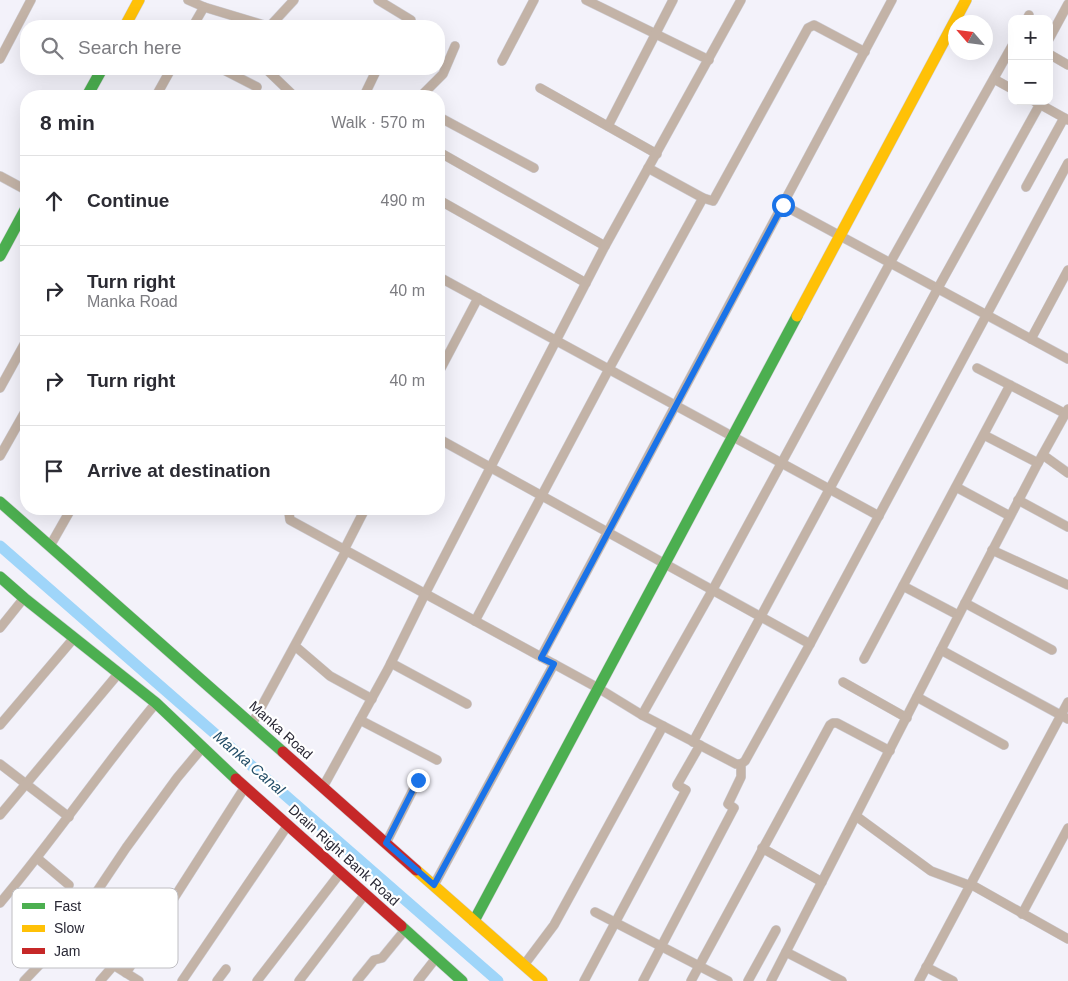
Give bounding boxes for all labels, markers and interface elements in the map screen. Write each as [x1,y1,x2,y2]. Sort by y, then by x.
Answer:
north arrow [948,15,993,60]
map controls [1008,15,1053,105]
button: + [1008,15,1053,60]
search box [20,20,445,75]
icon: search [38,34,66,62]
text: Search here [78,37,182,58]
button: − [1008,60,1053,105]
text: 8 min [40,111,95,134]
text: Walk · 570 m [331,114,425,131]
icon: ahead [40,187,68,215]
text: Continue [87,190,169,211]
text: 490 m [381,192,425,209]
route start [772,194,795,217]
text: Turn right [87,271,175,292]
icon: right [40,277,68,305]
text: 40 m [389,282,425,299]
text: Manka Road [87,293,178,310]
icon: right [40,367,68,395]
text: Turn right [87,370,175,391]
text: 40 m [389,372,425,389]
icon: arrive [40,457,68,485]
text: Arrive at destination [87,460,271,481]
street label: Manka Road [246,697,316,763]
water label: Manka Canal [210,727,289,798]
route end [407,769,430,792]
street label: Drain Right Bank Road [285,801,403,909]
legend [12,888,178,968]
text: Fast [54,898,81,914]
text: Slow [54,920,85,936]
text: Jam [54,943,80,959]

